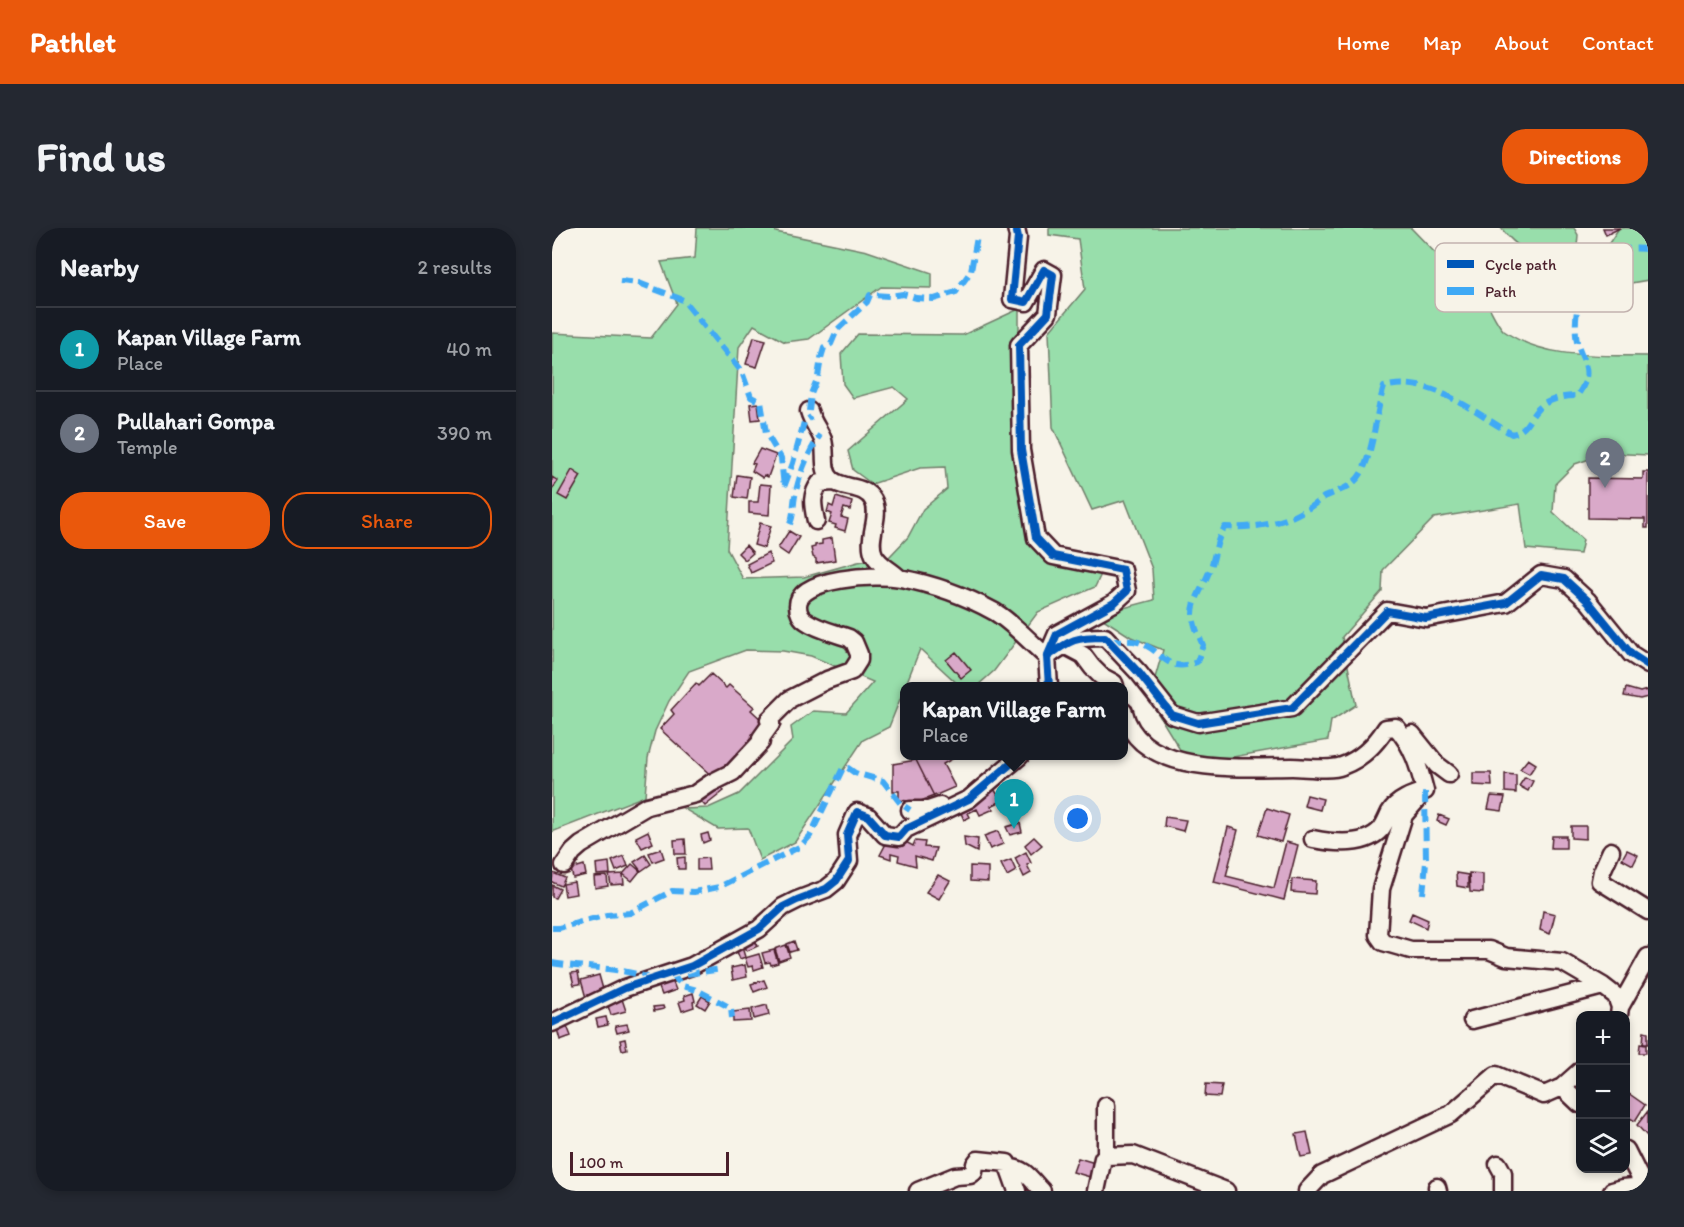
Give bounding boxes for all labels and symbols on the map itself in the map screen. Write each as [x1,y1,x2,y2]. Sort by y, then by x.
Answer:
legend [1435,243,1633,312]
text: Cycle path [1485,255,1557,274]
text: Path [1485,282,1516,301]
pin: 2 [1586,438,1624,488]
pin: 1 [994,780,1034,829]
your location [1063,804,1092,833]
scale bar [570,1149,729,1176]

